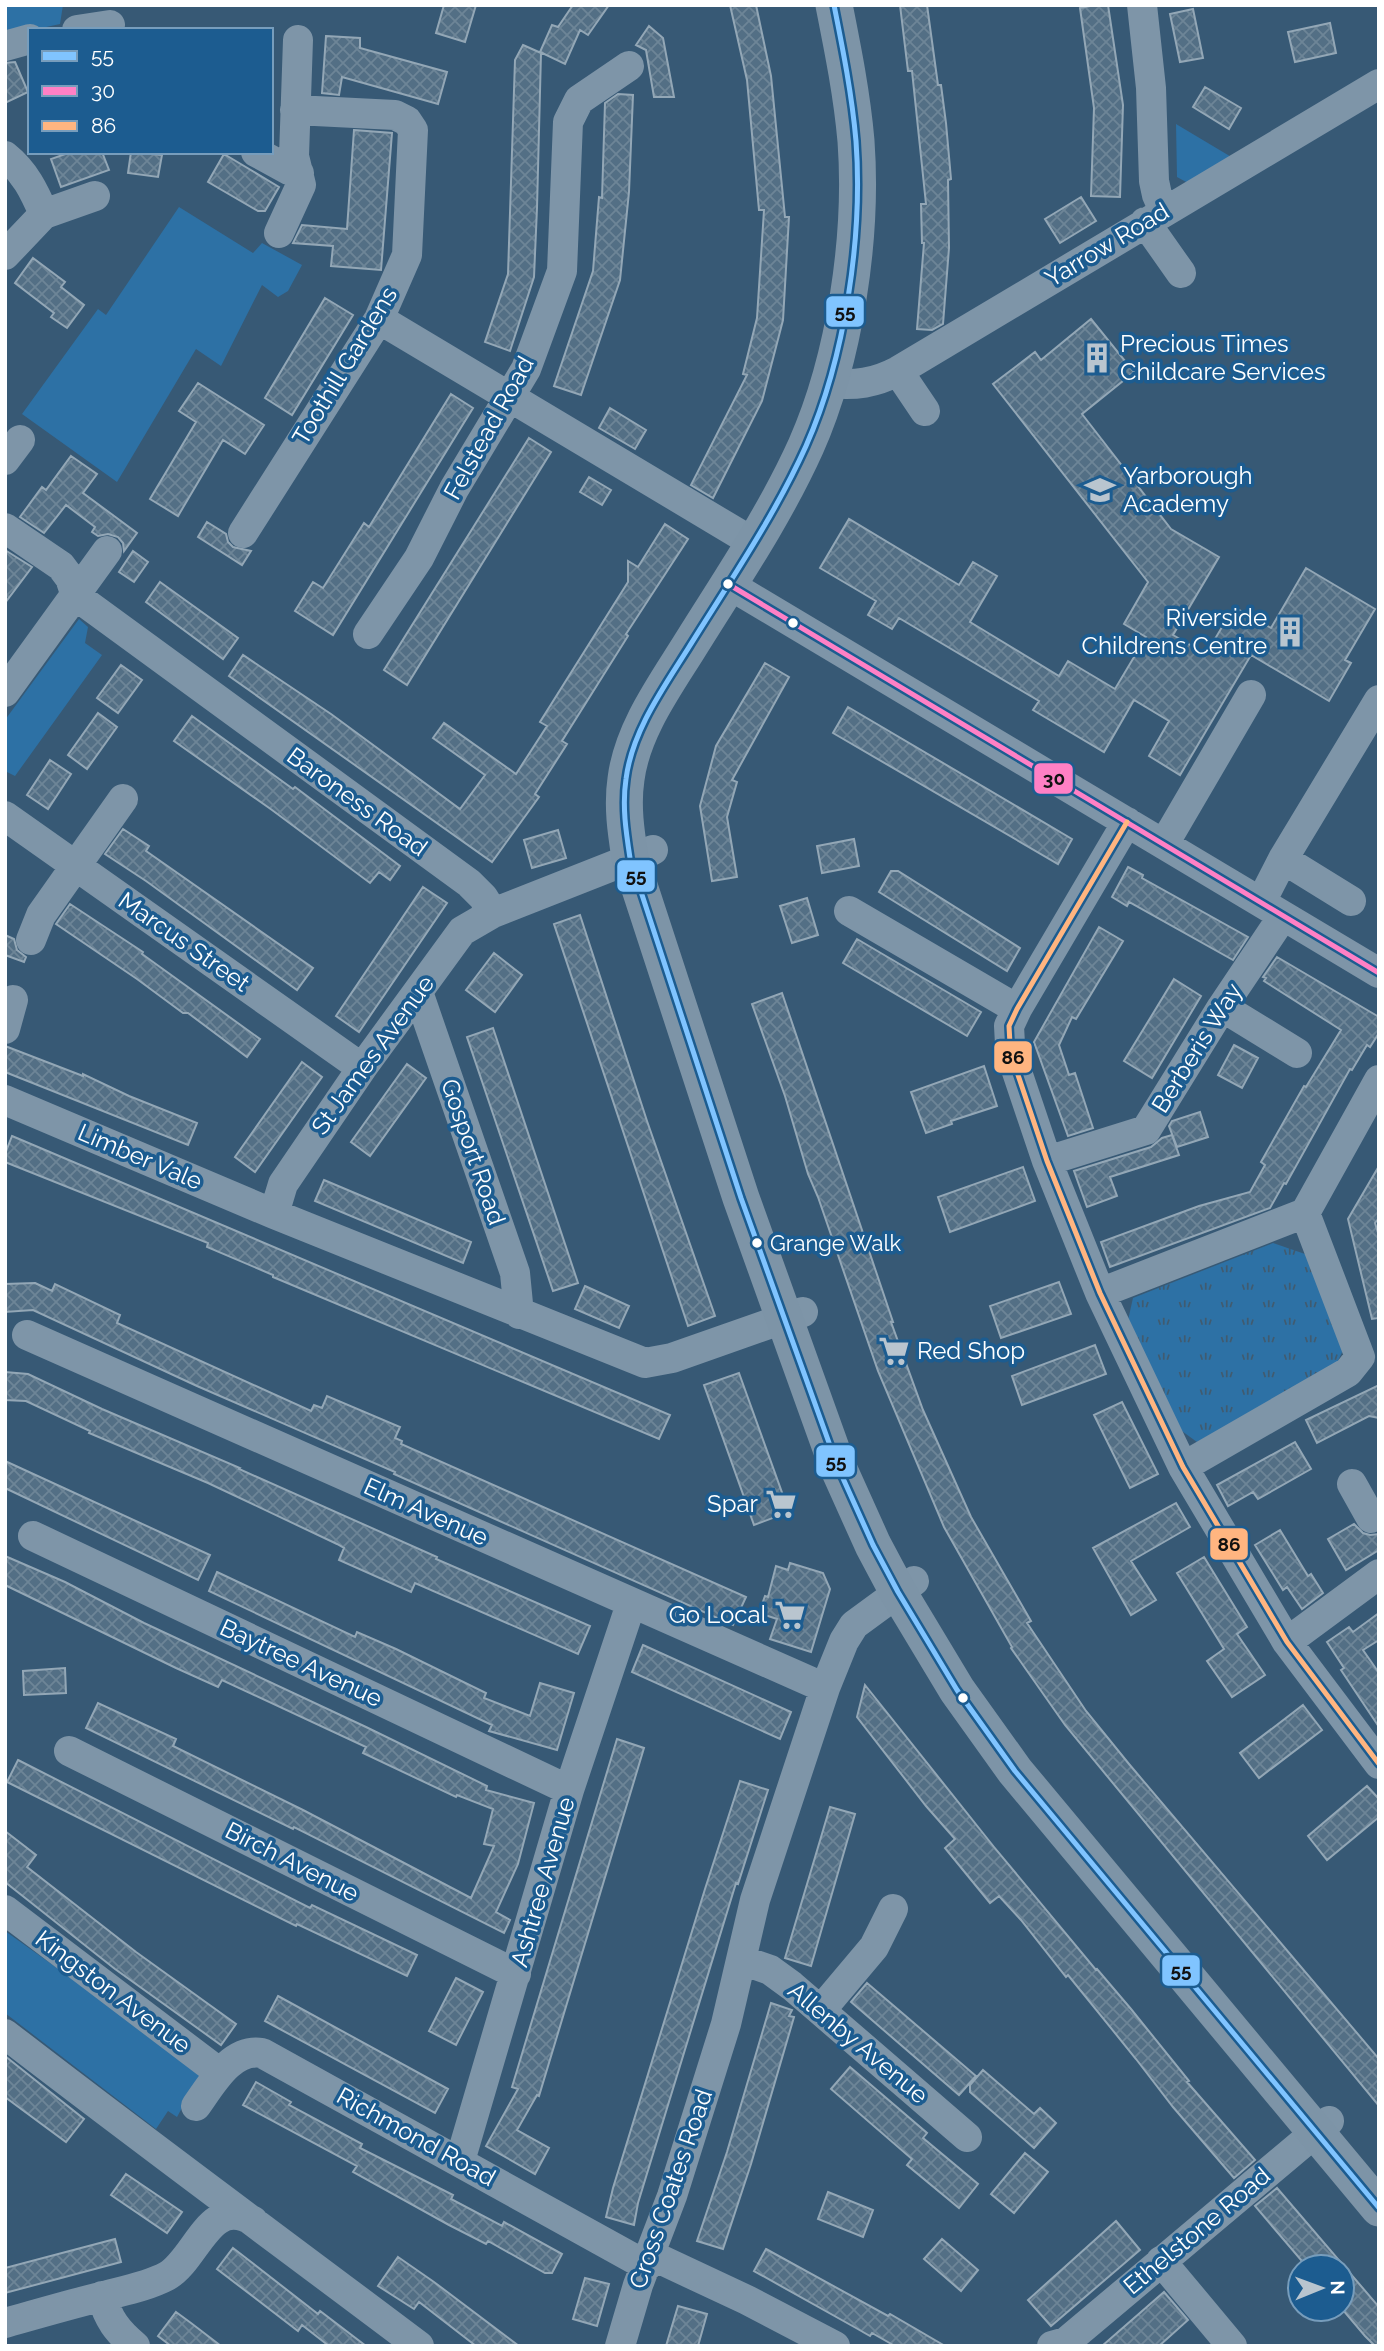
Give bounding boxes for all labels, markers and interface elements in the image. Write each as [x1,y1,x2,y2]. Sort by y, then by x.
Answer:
legend [28,28,273,154]
text: 55 [91,43,114,68]
text: 30 [91,78,115,103]
text: 86 [91,113,116,138]
street label: Yarrow Road [1040,196,1174,293]
street label: Toothill Gardens [286,282,403,450]
line badge: 55 [825,295,865,328]
text: 55 [834,300,856,322]
place label: Precious Times Childcare Services [1120,329,1326,386]
building icon: Precious Times Childcare Services [1080,341,1114,375]
street label: Felstead Road [437,351,540,504]
place label: Yarborough Academy [1123,461,1252,518]
school or university icon: Yarborough Academy [1083,473,1117,507]
unlabelled marker [721,577,735,591]
place label: Riverside Childrens Centre [1081,603,1267,660]
building icon: Riverside Childrens Centre [1273,615,1307,649]
unlabelled marker [786,616,800,630]
street label: Baroness Road [281,741,433,862]
line badge: 30 [1033,762,1074,795]
text: 30 [1043,767,1065,789]
line badge: 55 [616,859,656,893]
text: 55 [625,864,647,886]
street label: Marcus Street [113,886,256,998]
street label: St James Avenue [305,969,440,1140]
street label: Berberis Way [1145,978,1248,1118]
line badge: 86 [993,1040,1033,1074]
text: 86 [1001,1046,1025,1068]
street label: Gosport Road [435,1075,512,1229]
street label: Limber Vale [74,1117,207,1196]
place label: Grange Walk [770,1230,901,1256]
marker: Grange Walk [750,1236,764,1250]
supermarket icon: Red Shop [877,1334,911,1368]
place label: Red Shop [917,1336,1025,1365]
line badge: 55 [815,1444,856,1478]
text: 55 [825,1450,847,1472]
street label: Elm Avenue [360,1471,493,1552]
supermarket icon: Spar [764,1487,798,1521]
place label: Spar [707,1489,759,1518]
line badge: 86 [1209,1527,1249,1561]
text: 86 [1217,1533,1241,1555]
supermarket icon: Go Local [773,1598,807,1632]
place label: Go Local [669,1600,767,1629]
street label: Baytree Avenue [216,1612,387,1713]
unlabelled marker [956,1691,970,1705]
street label: Ashtree Avenue [504,1794,581,1970]
street label: Birch Avenue [221,1815,364,1908]
street label: Kingston Avenue [30,1924,197,2059]
line badge: 55 [1161,1954,1201,1987]
text: 55 [1170,1959,1192,1981]
street label: Allenby Avenue [782,1976,934,2110]
street label: Richmond Road [332,2081,501,2192]
street label: Cross Coates Road [623,2085,718,2292]
street label: Ethelstone Road [1117,2161,1276,2300]
north arrow [1286,2253,1356,2323]
text: N [1327,2280,1349,2295]

